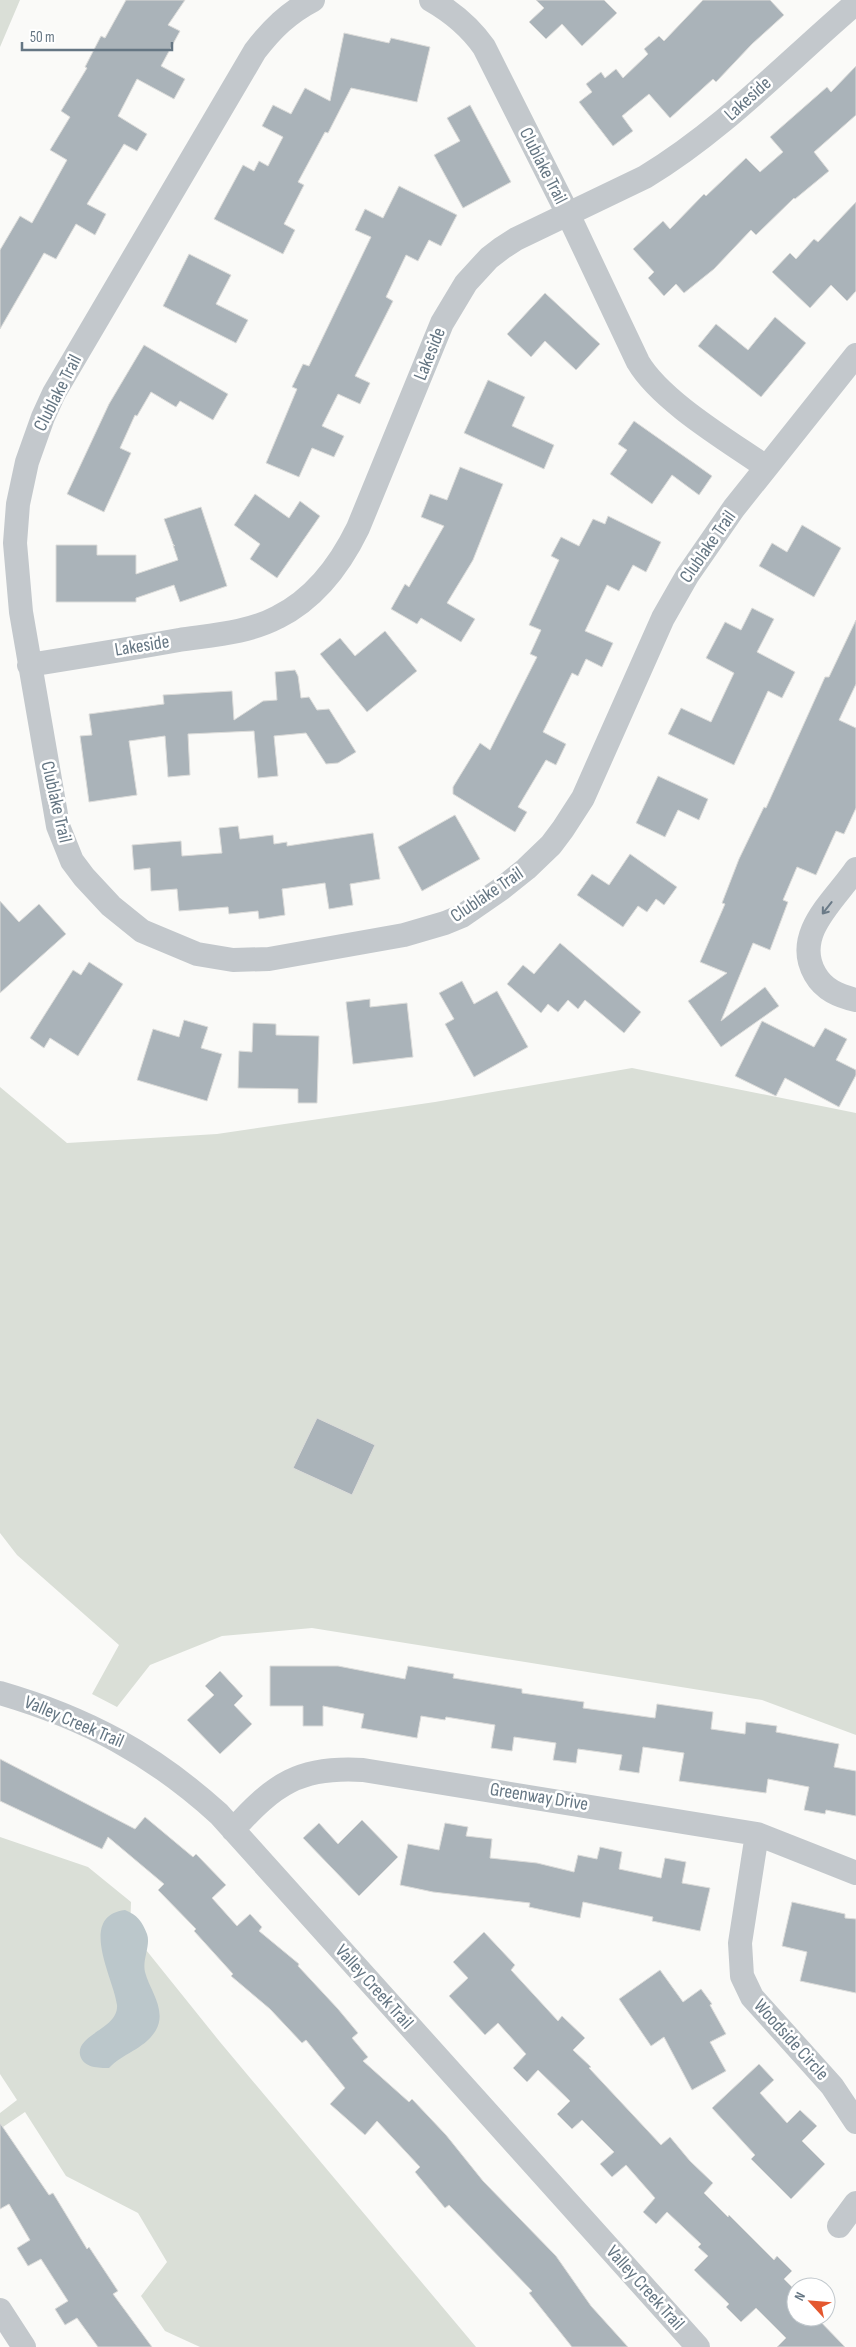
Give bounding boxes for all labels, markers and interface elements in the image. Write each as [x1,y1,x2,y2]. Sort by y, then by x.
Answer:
scale bar [22,20,172,52]
text: 50 m [30,28,55,47]
street label: Lakeside [720,72,776,126]
street label: Clublake Trail [514,124,572,208]
street label: Lakeside [409,324,451,384]
street label: Clublake Trail [29,351,87,435]
street label: Clublake Trail [675,506,741,588]
street label: Lakeside [113,630,171,662]
street label: Clublake Trail [35,759,77,845]
street label: Clublake Trail [446,862,528,928]
one-way arrow [821,901,832,914]
street label: Valley Creek Trail [21,1691,127,1753]
street label: Greenway Drive [488,1778,590,1816]
street label: Valley Creek Trail [330,1940,418,2034]
street label: Woodside Circle [749,1995,833,2085]
street label: Valley Creek Trail [601,2241,689,2335]
north arrow [786,2277,836,2327]
text: N [790,2289,809,2304]

